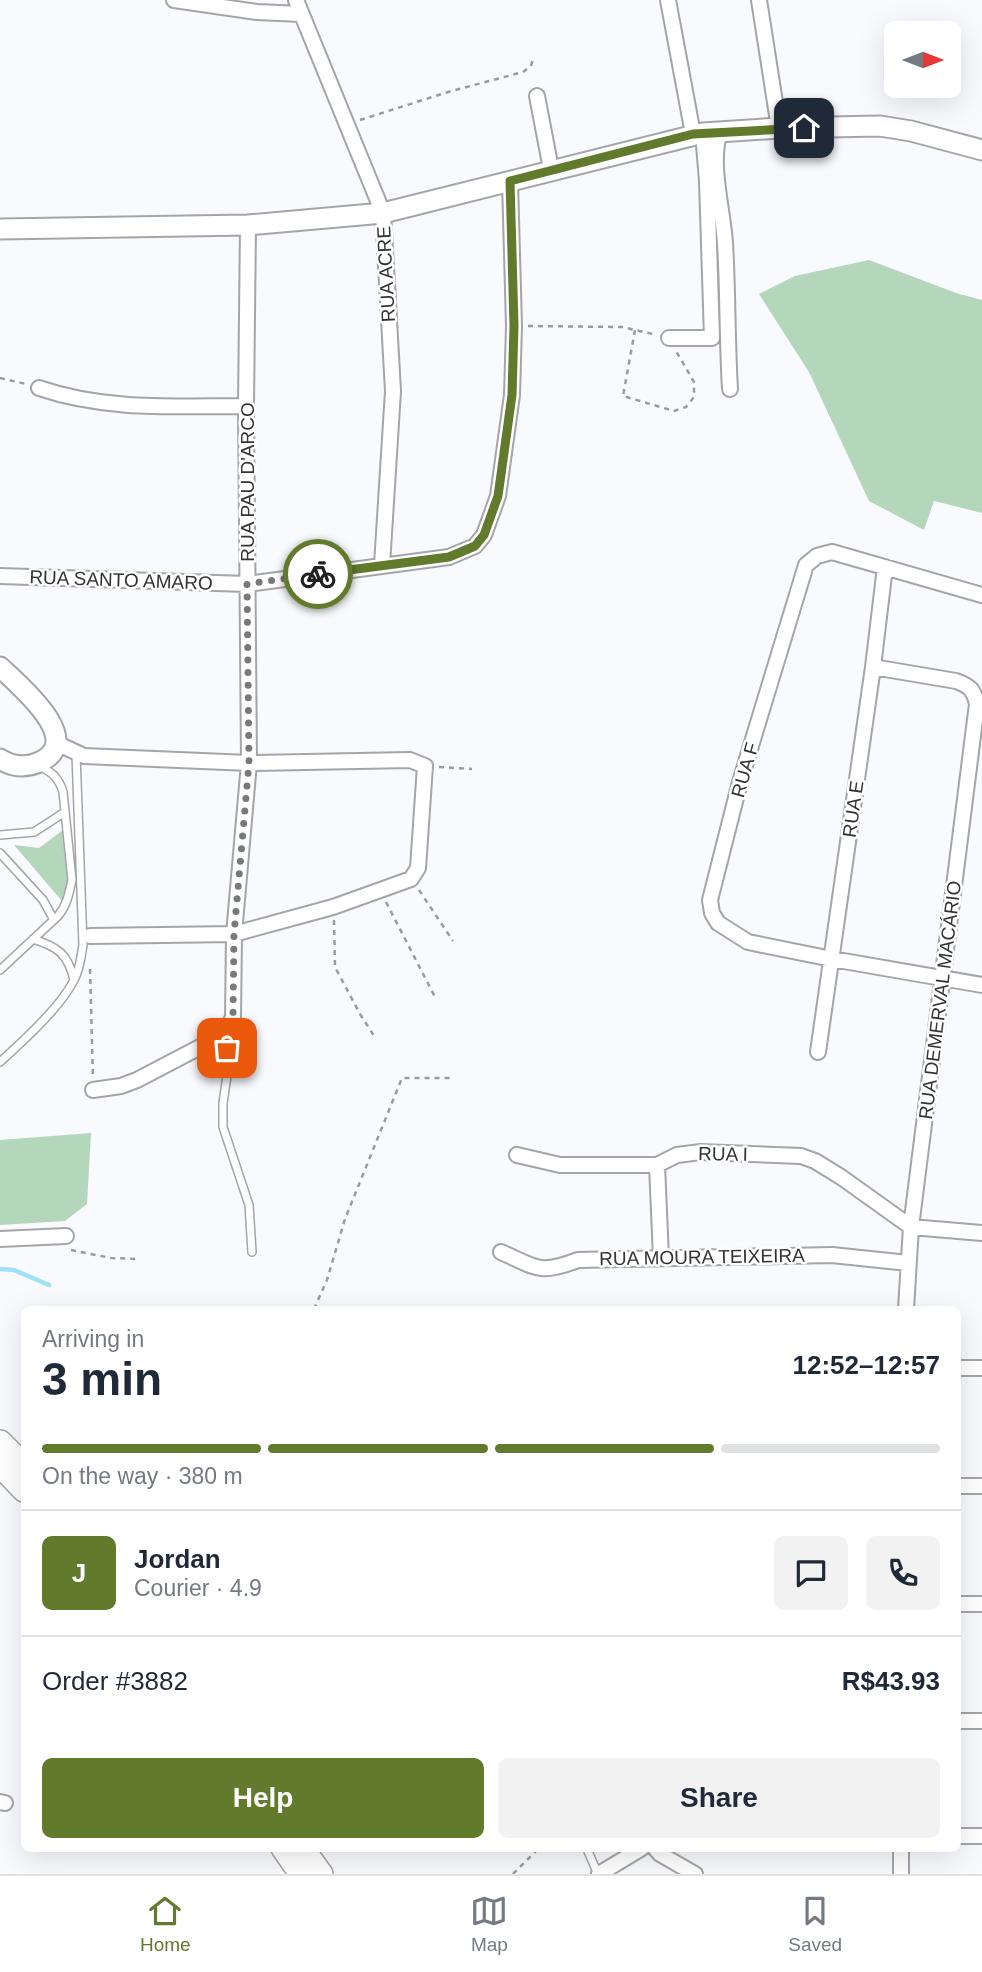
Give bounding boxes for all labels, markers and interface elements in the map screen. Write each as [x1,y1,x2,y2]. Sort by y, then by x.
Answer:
north arrow [884,21,961,98]
map controls [884,21,961,98]
pin [774,98,834,158]
icon: home [785,109,823,147]
street label: RUA ACRE [373,225,399,323]
street label: RUA PAU D'ARCO [237,402,258,562]
courier [283,539,353,609]
icon: bike [299,555,337,593]
street label: RUA SANTO AMARO [29,566,213,594]
street label: RUA F [727,740,763,800]
street label: RUA E [839,779,867,839]
street label: RUA DEMERVAL MACÁRIO [915,879,965,1121]
pin [197,1018,257,1078]
icon: bag [208,1029,246,1067]
street label: RUA I [698,1143,748,1165]
street label: RUA MOURA TEIXEIRA [599,1245,805,1269]
text: Arriving in [42,1326,144,1352]
text: 12:52–12:57 [793,1350,940,1380]
text: 3 min [42,1353,162,1405]
text: On the way · 380 m [42,1463,243,1489]
button: chat [774,1536,848,1610]
button: phone [866,1536,940,1610]
text: Jordan [134,1544,221,1574]
text: J [72,1558,86,1588]
text: Courier · 4.9 [134,1575,262,1601]
text: Order #3882 [42,1666,188,1696]
text: R$43.93 [842,1666,940,1696]
button: Help [42,1758,484,1838]
button: Share [498,1758,940,1838]
tab: Home [140,1892,191,1956]
tab: Map [470,1892,508,1956]
tab: Saved [788,1892,842,1956]

